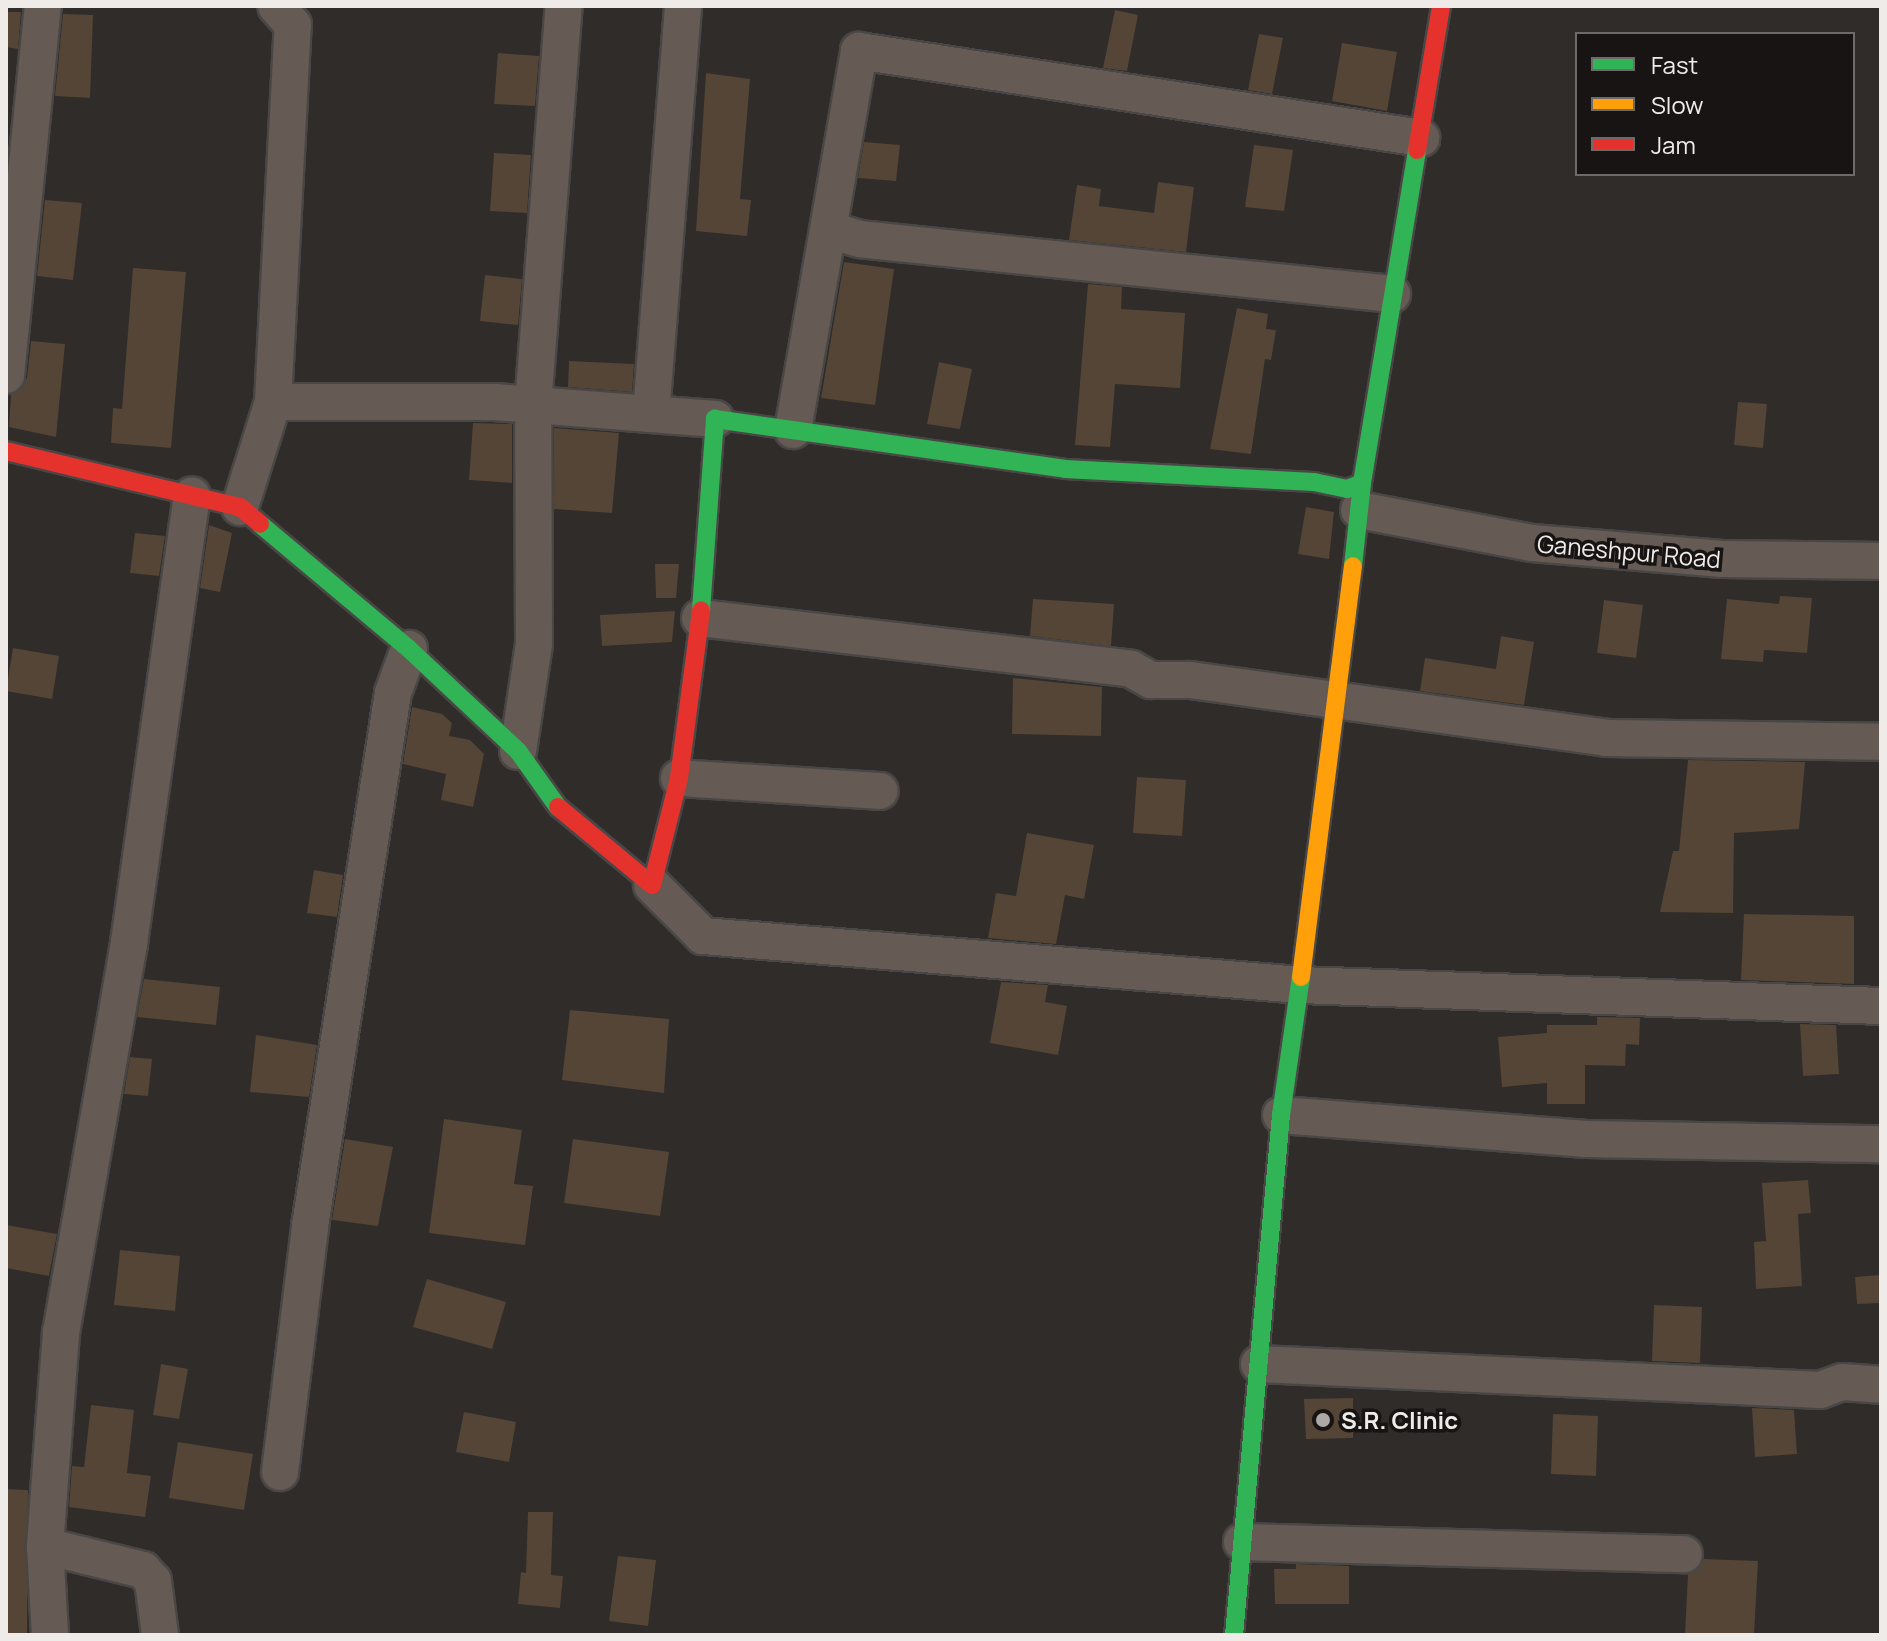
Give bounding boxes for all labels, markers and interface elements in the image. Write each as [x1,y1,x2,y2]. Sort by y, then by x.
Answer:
legend [1575,32,1855,176]
text: Fast [1651,48,1698,81]
text: Slow [1651,88,1704,121]
text: Jam [1651,128,1696,161]
street label: Ganeshpur Road [1536,529,1722,573]
place label: S.R. Clinic [1341,1406,1458,1434]
marker: S.R. Clinic [1312,1409,1334,1431]

